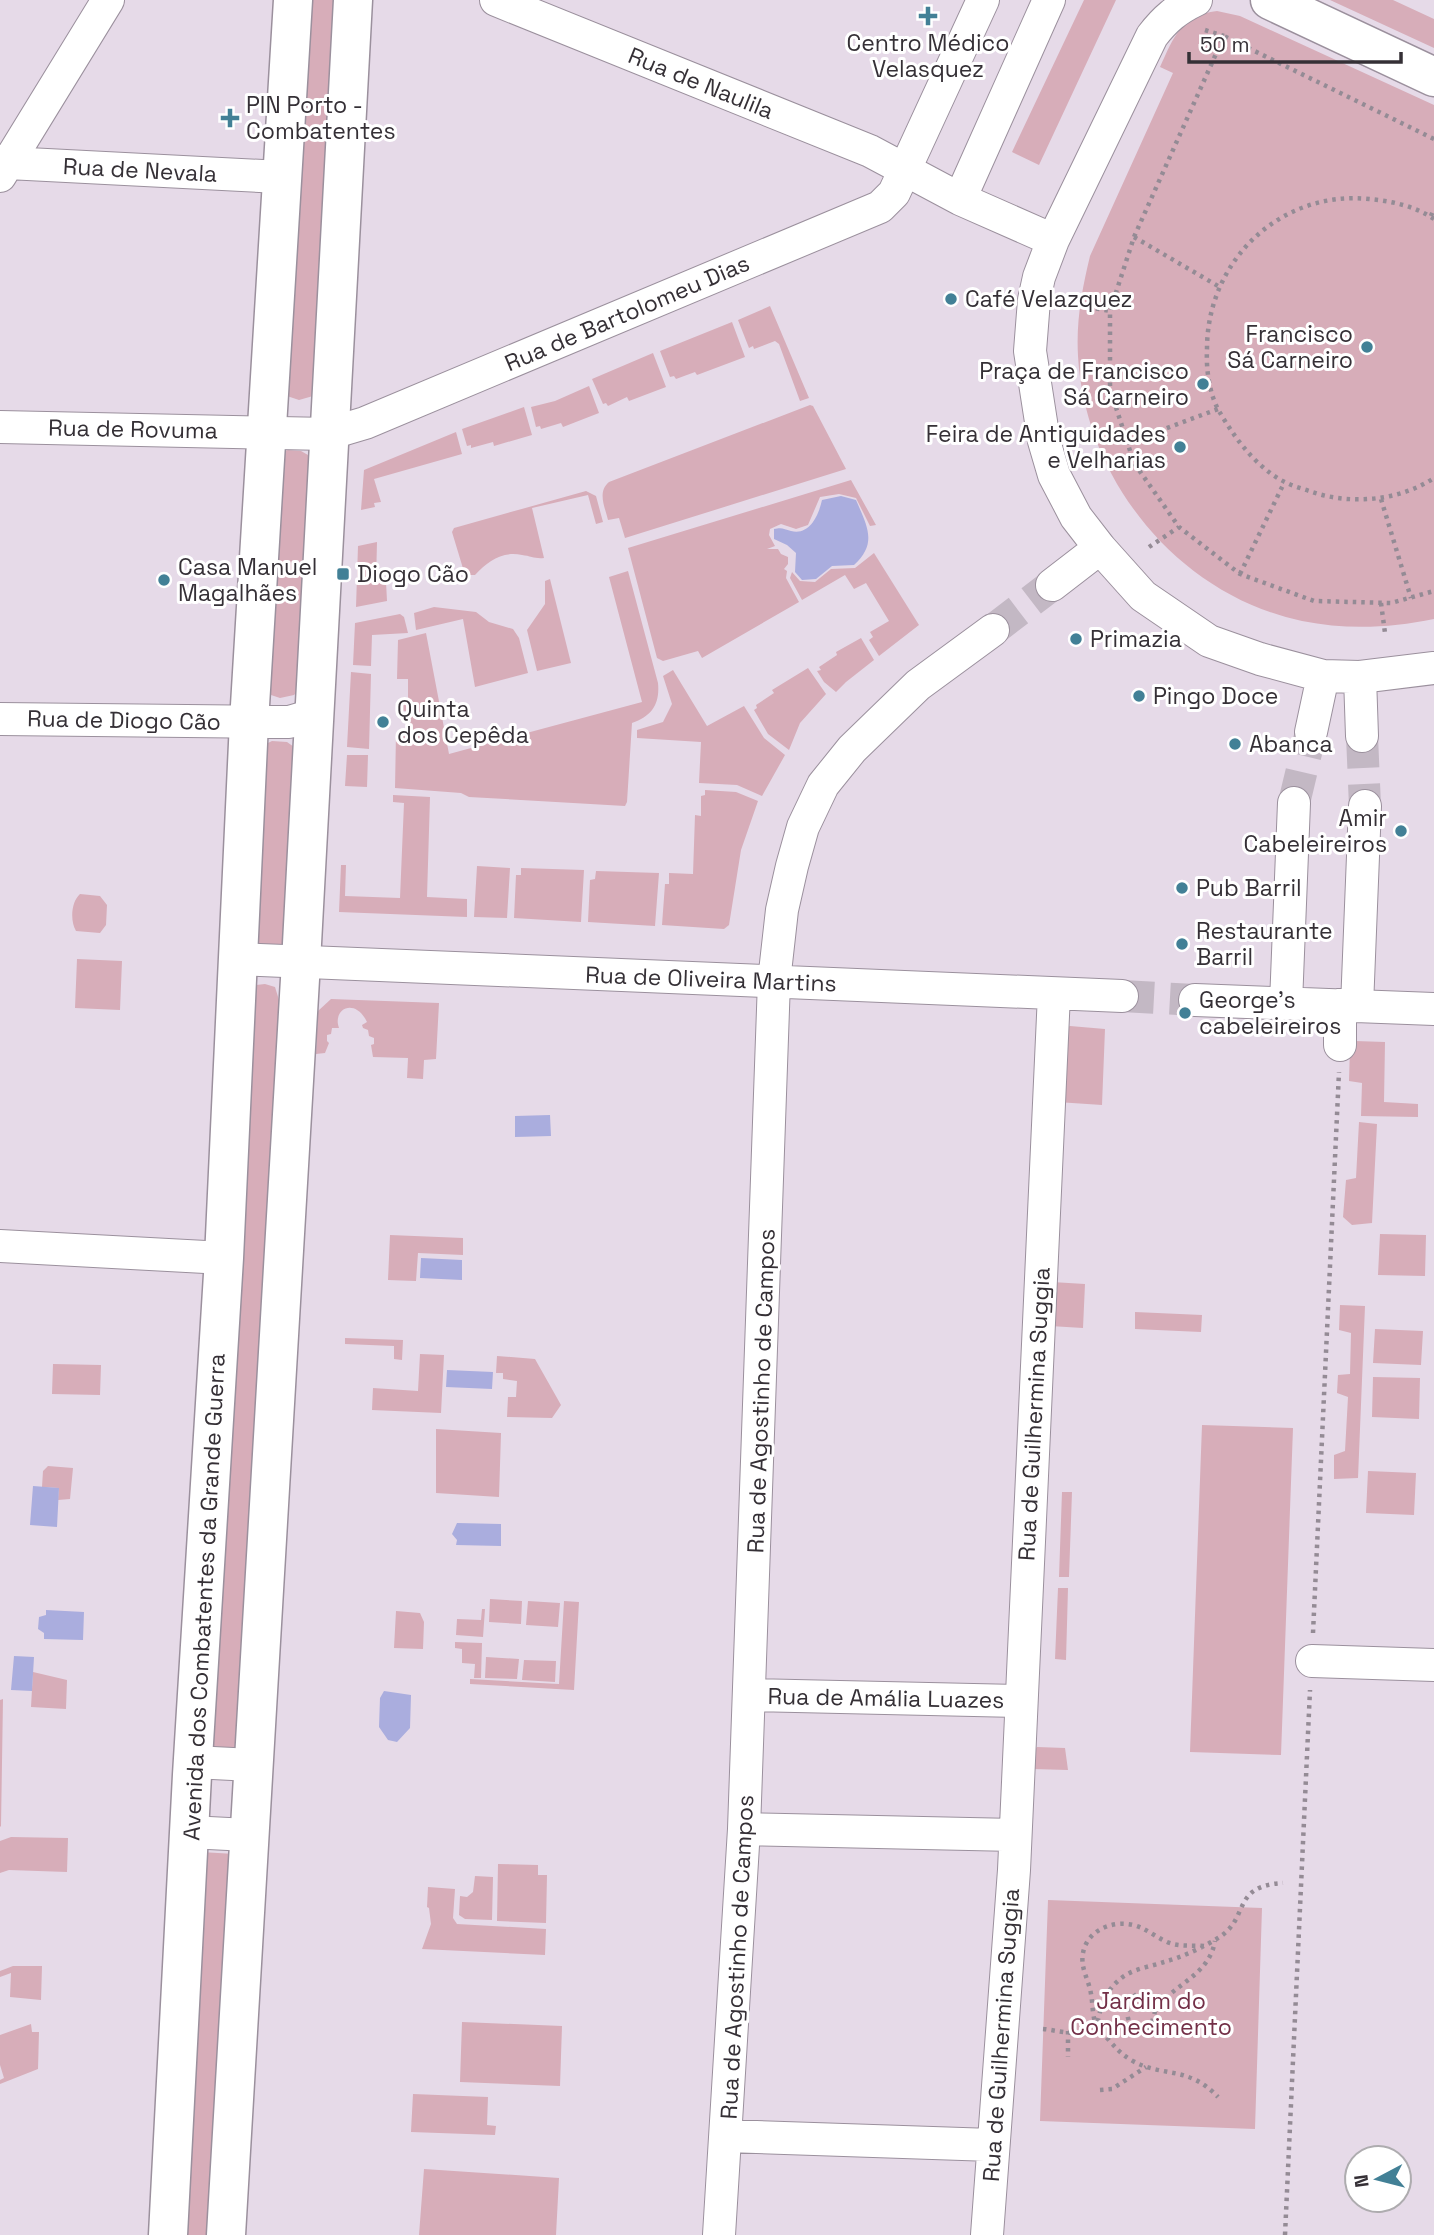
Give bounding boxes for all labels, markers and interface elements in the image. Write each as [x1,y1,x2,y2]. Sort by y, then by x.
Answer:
marker: Centro Médico Velasquez [918,6,938,26]
scale bar [1189,21,1401,65]
place label: Centro Médico Velasquez [846,28,1010,84]
text: 50 m [1200,31,1250,58]
street label: Rua de Naulila [624,40,778,126]
place label: PIN Porto - Combatentes [246,90,396,146]
marker: PIN Porto - Combatentes [220,108,240,128]
street label: Rua de Nevala [62,151,218,189]
street label: Rua de Bartolomeu Dias [500,248,754,378]
place label: Café Velazquez [965,284,1133,314]
marker: Café Velazquez [943,291,959,307]
place label: Francisco Sá Carneiro [1227,319,1353,375]
marker: Francisco Sá Carneiro [1359,339,1375,355]
place label: Praça de Francisco Sá Carneiro [979,356,1189,412]
marker: Praça de Francisco Sá Carneiro [1195,376,1211,392]
street label: Rua de Rovuma [48,413,218,445]
place label: Feira de Antiguidades e Velharias [926,419,1166,475]
marker: Feira de Antiguidades e Velharias [1172,439,1188,455]
place label: Casa Manuel Magalhães [178,552,317,608]
place label: Diogo Cão [357,559,469,589]
marker: Diogo Cão [335,566,351,582]
marker: Casa Manuel Magalhães [156,572,172,588]
place label: Primazia [1090,624,1182,654]
marker: Primazia [1068,631,1084,647]
place label: Pingo Doce [1153,681,1278,711]
marker: Pingo Doce [1131,688,1147,704]
place label: Quinta dos Cepêda [397,694,529,750]
street label: Rua de Diogo Cão [27,703,221,737]
marker: Quinta dos Cepêda [375,714,391,730]
place label: Abanca [1249,729,1333,759]
marker: Abanca [1227,736,1243,752]
place label: Amir Cabeleireiros [1244,803,1387,859]
marker: Amir Cabeleireiros [1393,823,1409,839]
place label: Pub Barril [1196,873,1302,903]
marker: Pub Barril [1174,880,1190,896]
place label: Restaurante Barril [1196,916,1333,972]
marker: Restaurante Barril [1174,936,1190,952]
street label: Rua de Oliveira Martins [585,960,837,998]
place label: George's cabeleireiros [1199,985,1341,1041]
marker: George's cabeleireiros [1177,1005,1193,1021]
street label: Rua de Agostinho de Campos [740,1228,782,1554]
street label: Rua de Guilhermina Suggia [1011,1266,1057,1562]
street label: Avenida dos Combatentes da Grande Guerra [176,1353,232,1841]
street label: Rua de Amália Luazes [767,1681,1005,1715]
street label: Rua de Agostinho de Campos [714,1794,760,2120]
street label: Rua de Guilhermina Suggia [976,1887,1026,2183]
park label: Jardim do Conhecimento [1070,1986,1232,2042]
north arrow [1343,2144,1413,2214]
text: N [1348,2173,1375,2189]

